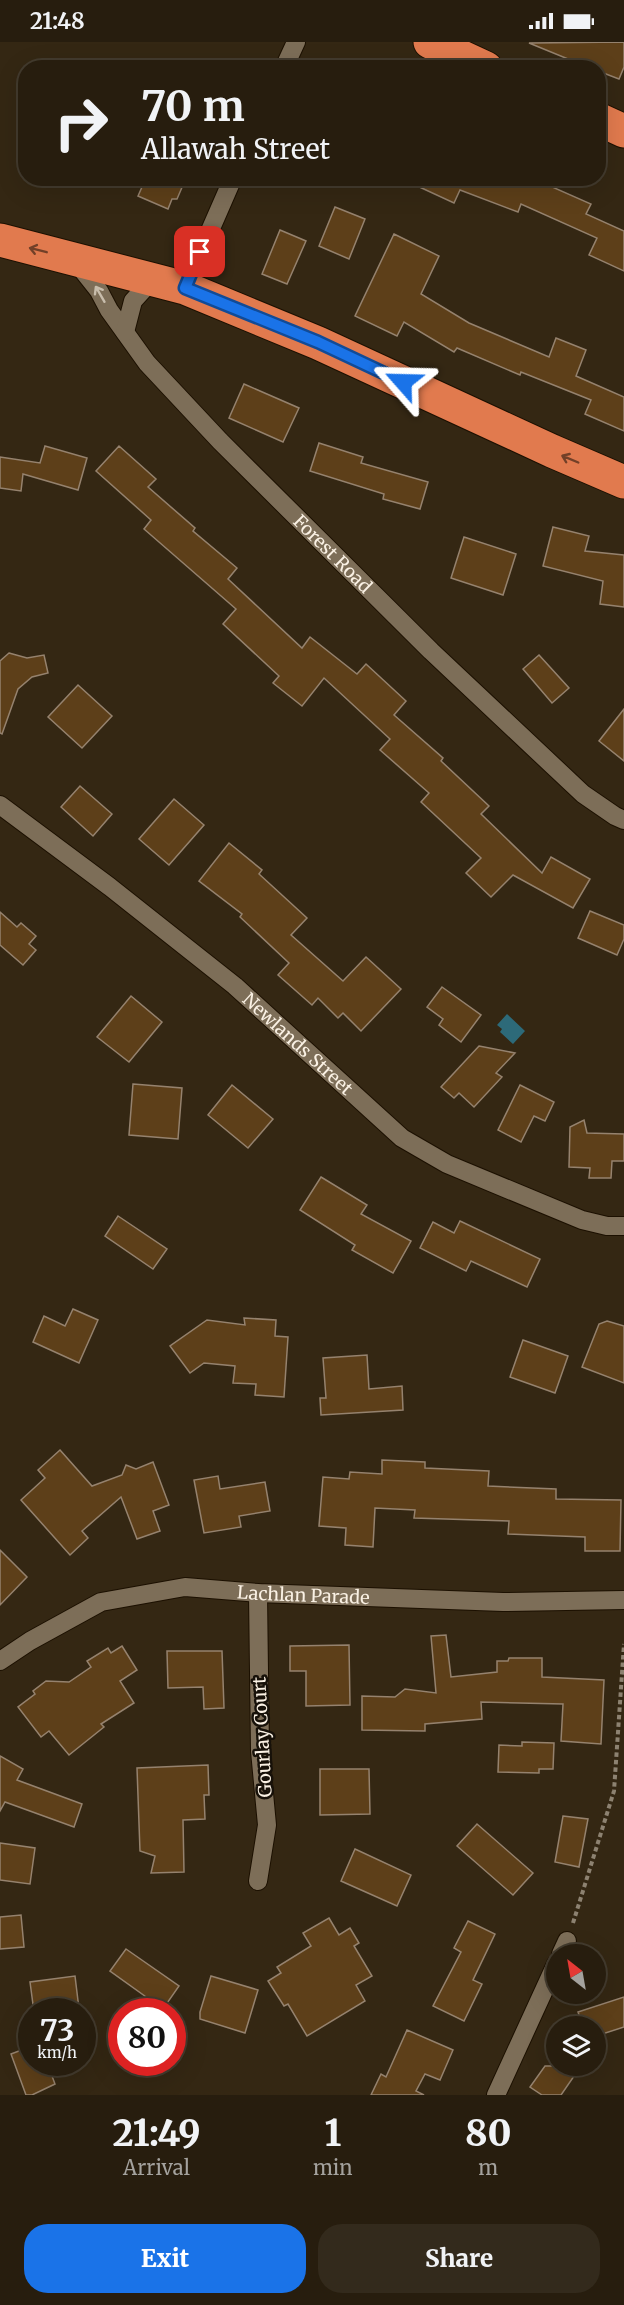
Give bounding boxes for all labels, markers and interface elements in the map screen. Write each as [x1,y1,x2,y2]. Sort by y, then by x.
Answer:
text: 21:48 [30,7,85,35]
text: 70 m [141,80,245,132]
icon: right [42,84,120,162]
text: Allawah Street [141,132,330,166]
pin [174,226,225,277]
icon: arrive [183,235,216,268]
one-way arrow [29,243,48,255]
one-way arrow [94,286,105,304]
position arrow [371,350,435,414]
one-way arrow [562,453,580,464]
street label: Forest Road [289,509,377,598]
street label: Newlands Street [238,987,358,1099]
street label: Lachlan Parade [236,1580,370,1609]
street label: Gourlay Court [247,1676,277,1798]
north arrow [546,1944,606,2004]
map controls [546,1944,606,2076]
speed limit sign: 80 [108,1998,186,2076]
text: 73 [40,2011,74,2049]
button: layers [546,2016,606,2076]
text: km/h [37,2043,77,2062]
text: 21:49 [112,2111,201,2156]
text: 1 [324,2111,341,2156]
text: 80 [465,2111,511,2156]
text: Arrival [123,2155,190,2180]
text: min [313,2155,353,2180]
text: m [478,2155,498,2180]
button: Exit [24,2224,306,2293]
button: Share [318,2224,600,2293]

